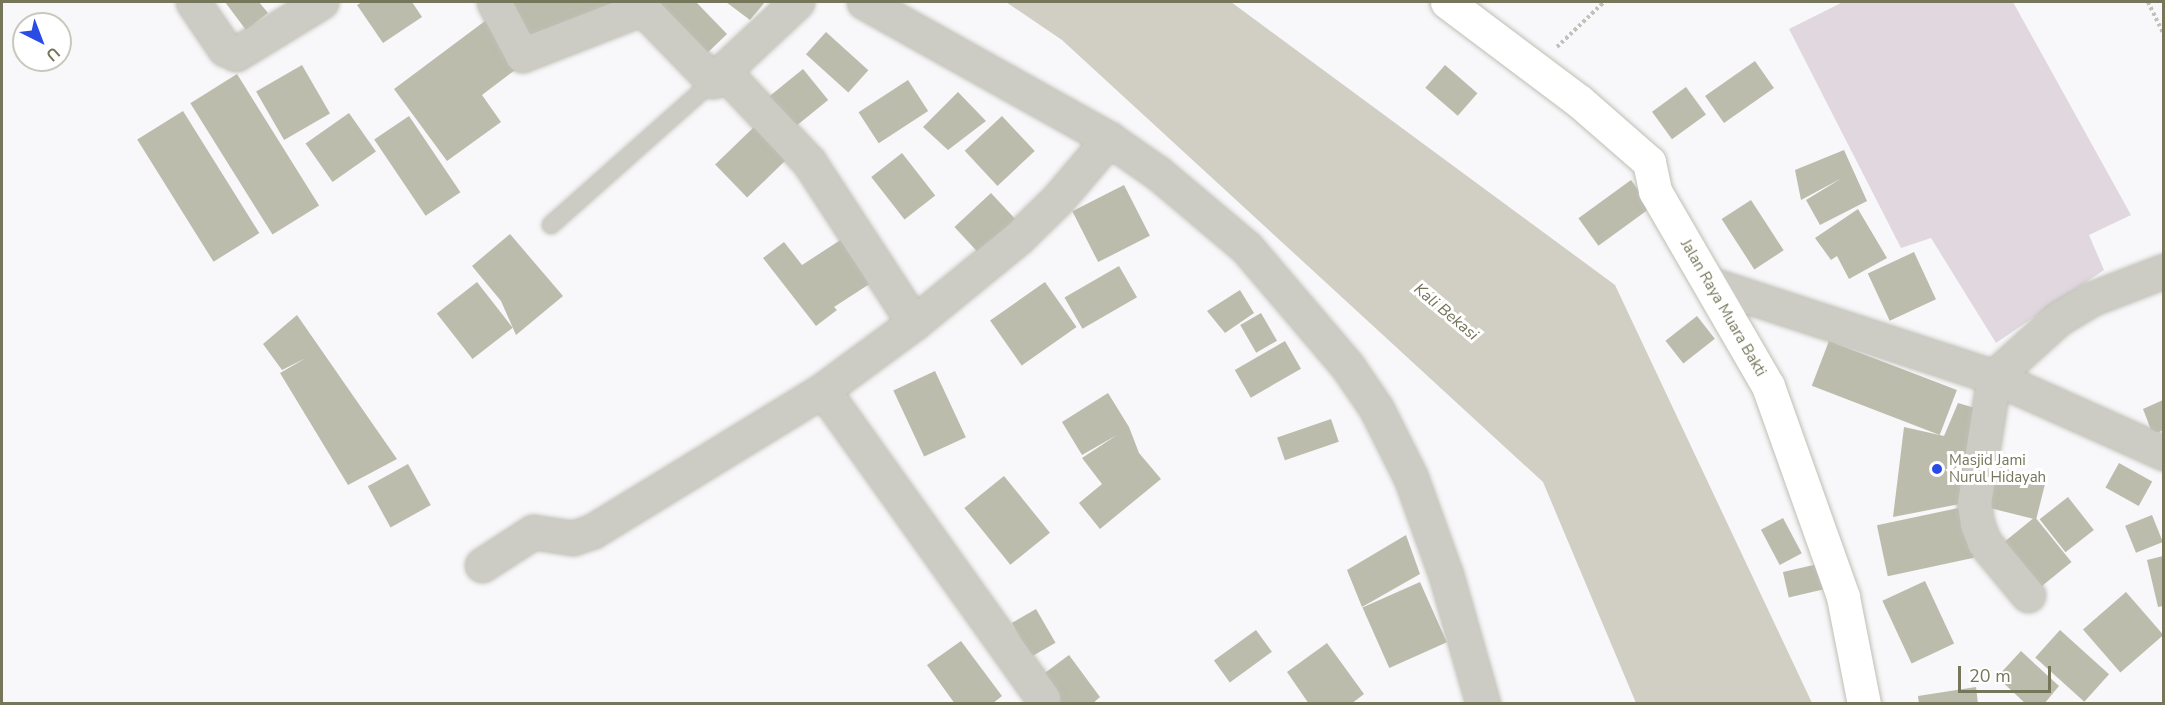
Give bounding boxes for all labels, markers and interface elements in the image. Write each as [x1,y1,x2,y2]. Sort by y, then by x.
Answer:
north arrow [12,12,72,72]
text: U [41,42,64,66]
street label: Jalan Raya Muara Bakti [1676,236,1770,380]
water label: Kali Bekasi [1410,280,1482,344]
place label: Masjid Jami Nurul Hidayah [1949,451,2046,486]
marker: Masjid Jami Nurul Hidayah [1930,462,1944,476]
scale bar [1961,654,2054,692]
text: 20 m [1969,664,2011,688]

